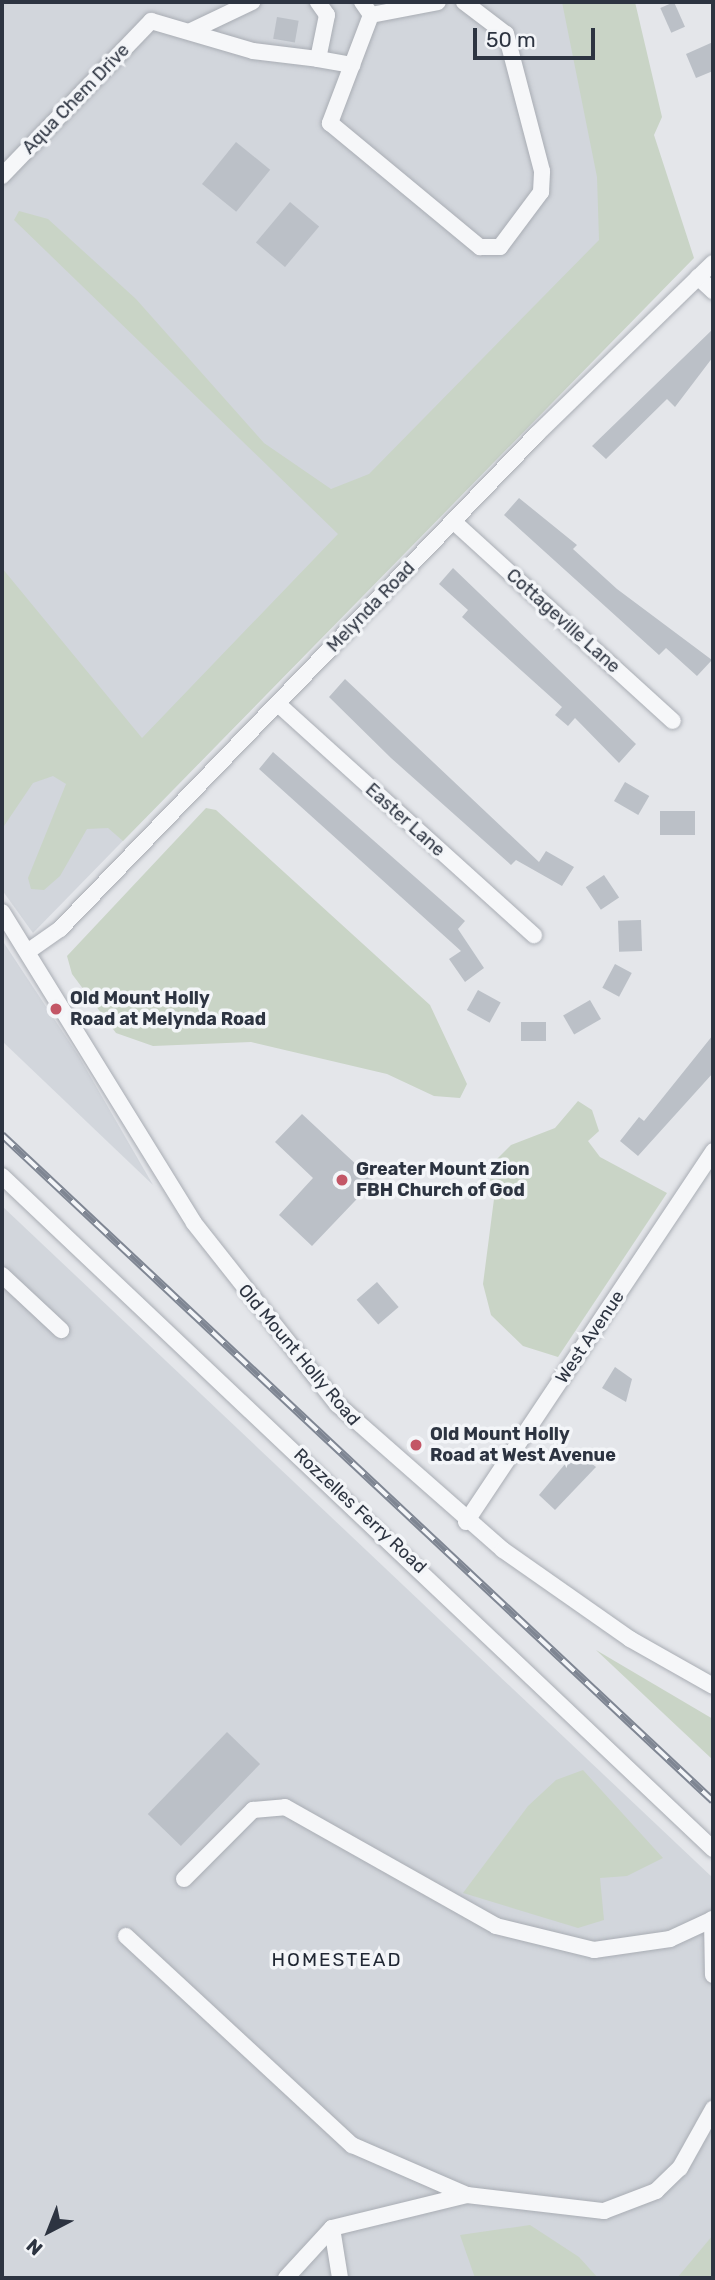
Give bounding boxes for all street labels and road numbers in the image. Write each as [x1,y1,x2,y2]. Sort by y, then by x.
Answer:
street label: Aqua Chem Drive [18,39,134,159]
street label: Melynda Road [322,557,420,657]
street label: Cottageville Lane [502,564,624,678]
street label: Easter Lane [361,779,449,861]
street label: Old Mount Holly Road [233,1280,365,1430]
street label: West Avenue [551,1286,629,1388]
street label: Rozzelles Ferry Road [289,1444,431,1578]

